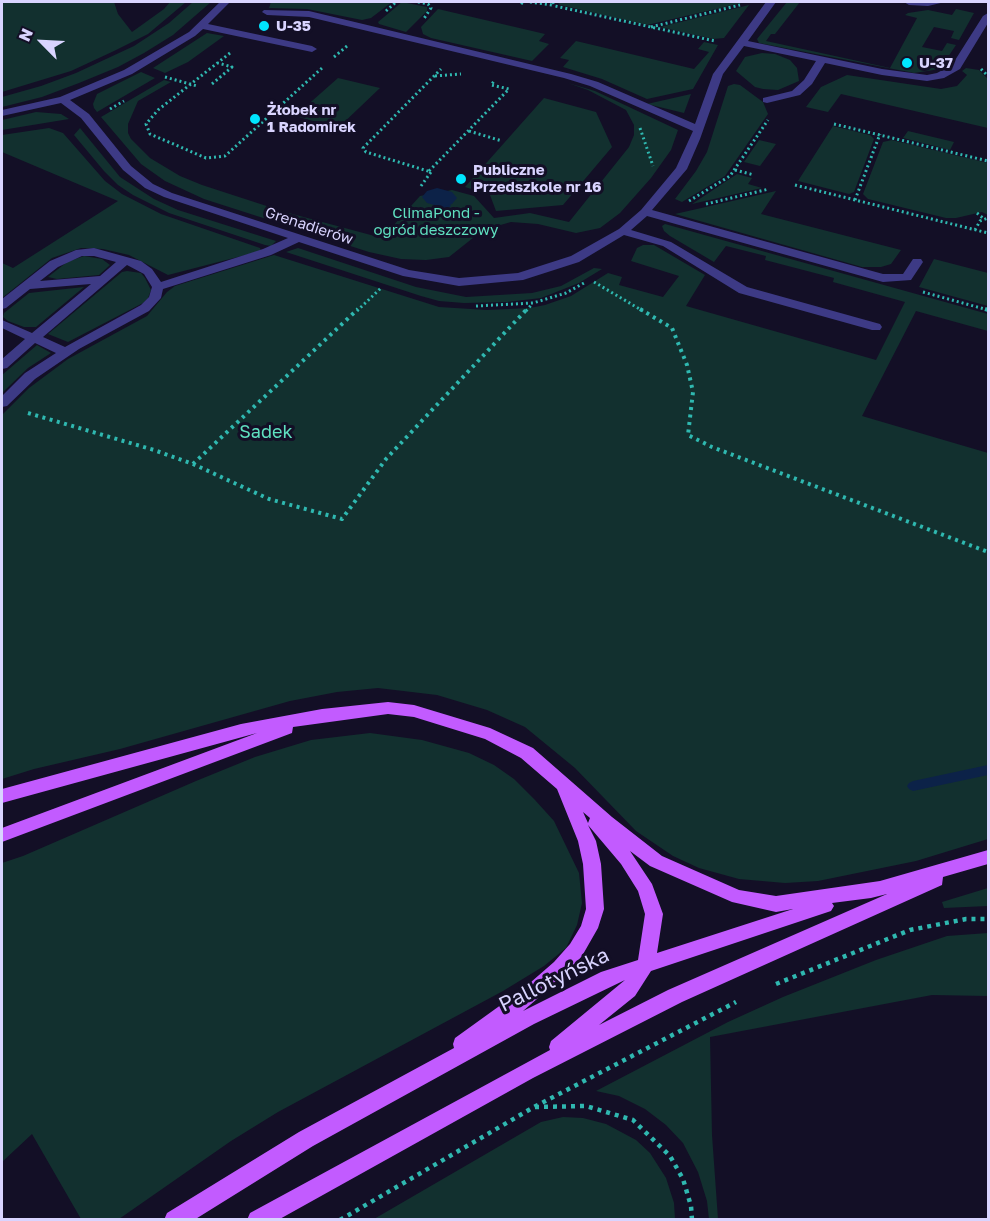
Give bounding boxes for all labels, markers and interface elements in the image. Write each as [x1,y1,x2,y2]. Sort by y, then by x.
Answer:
north arrow [12,12,72,72]
place label: U-35 [276,17,311,35]
marker: U-35 [257,19,271,33]
text: N [14,25,37,44]
place label: U-37 [919,54,953,72]
marker: U-37 [900,56,914,70]
place label: Żłobek nr 1 Radomirek [267,101,356,136]
marker: Żłobek nr 1 Radomirek [248,112,262,126]
place label: Publiczne Przedszkole nr 16 [473,161,602,196]
marker: Publiczne Przedszkole nr 16 [454,172,468,186]
street label: Grenadierów [263,203,355,249]
park label: ClimaPond - ogród deszczowy [374,204,498,239]
park label: Sadek [239,421,293,443]
street label: Pallotyńska [495,943,613,1017]

